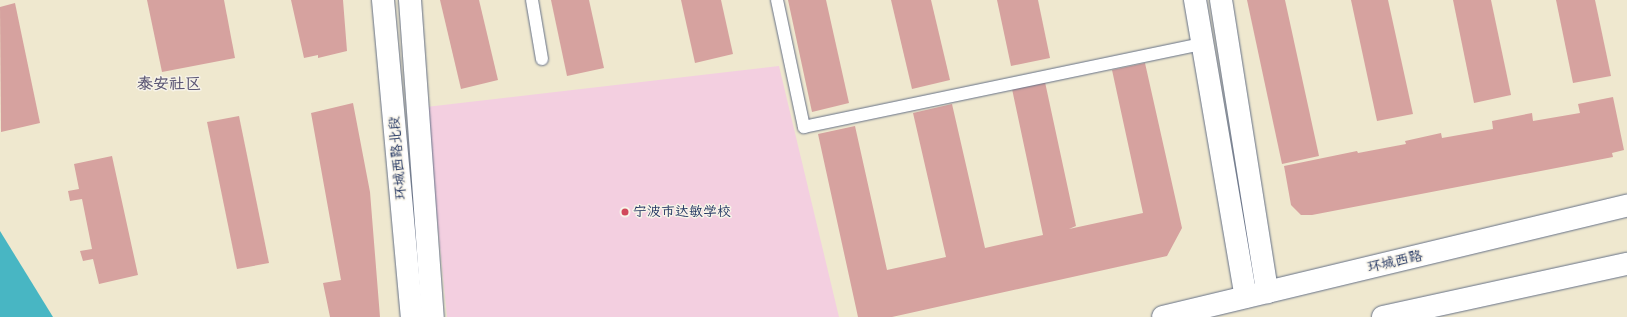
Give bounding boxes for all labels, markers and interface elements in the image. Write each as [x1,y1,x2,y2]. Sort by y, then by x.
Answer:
district label: 泰安社区 [137,74,201,94]
street label: 环城西路北段 [386,115,410,201]
place label: 宁波市达敏学校 [633,204,731,220]
marker: 宁波市达敏学校 [620,207,630,217]
street label: 环城西路 [1366,248,1424,276]

